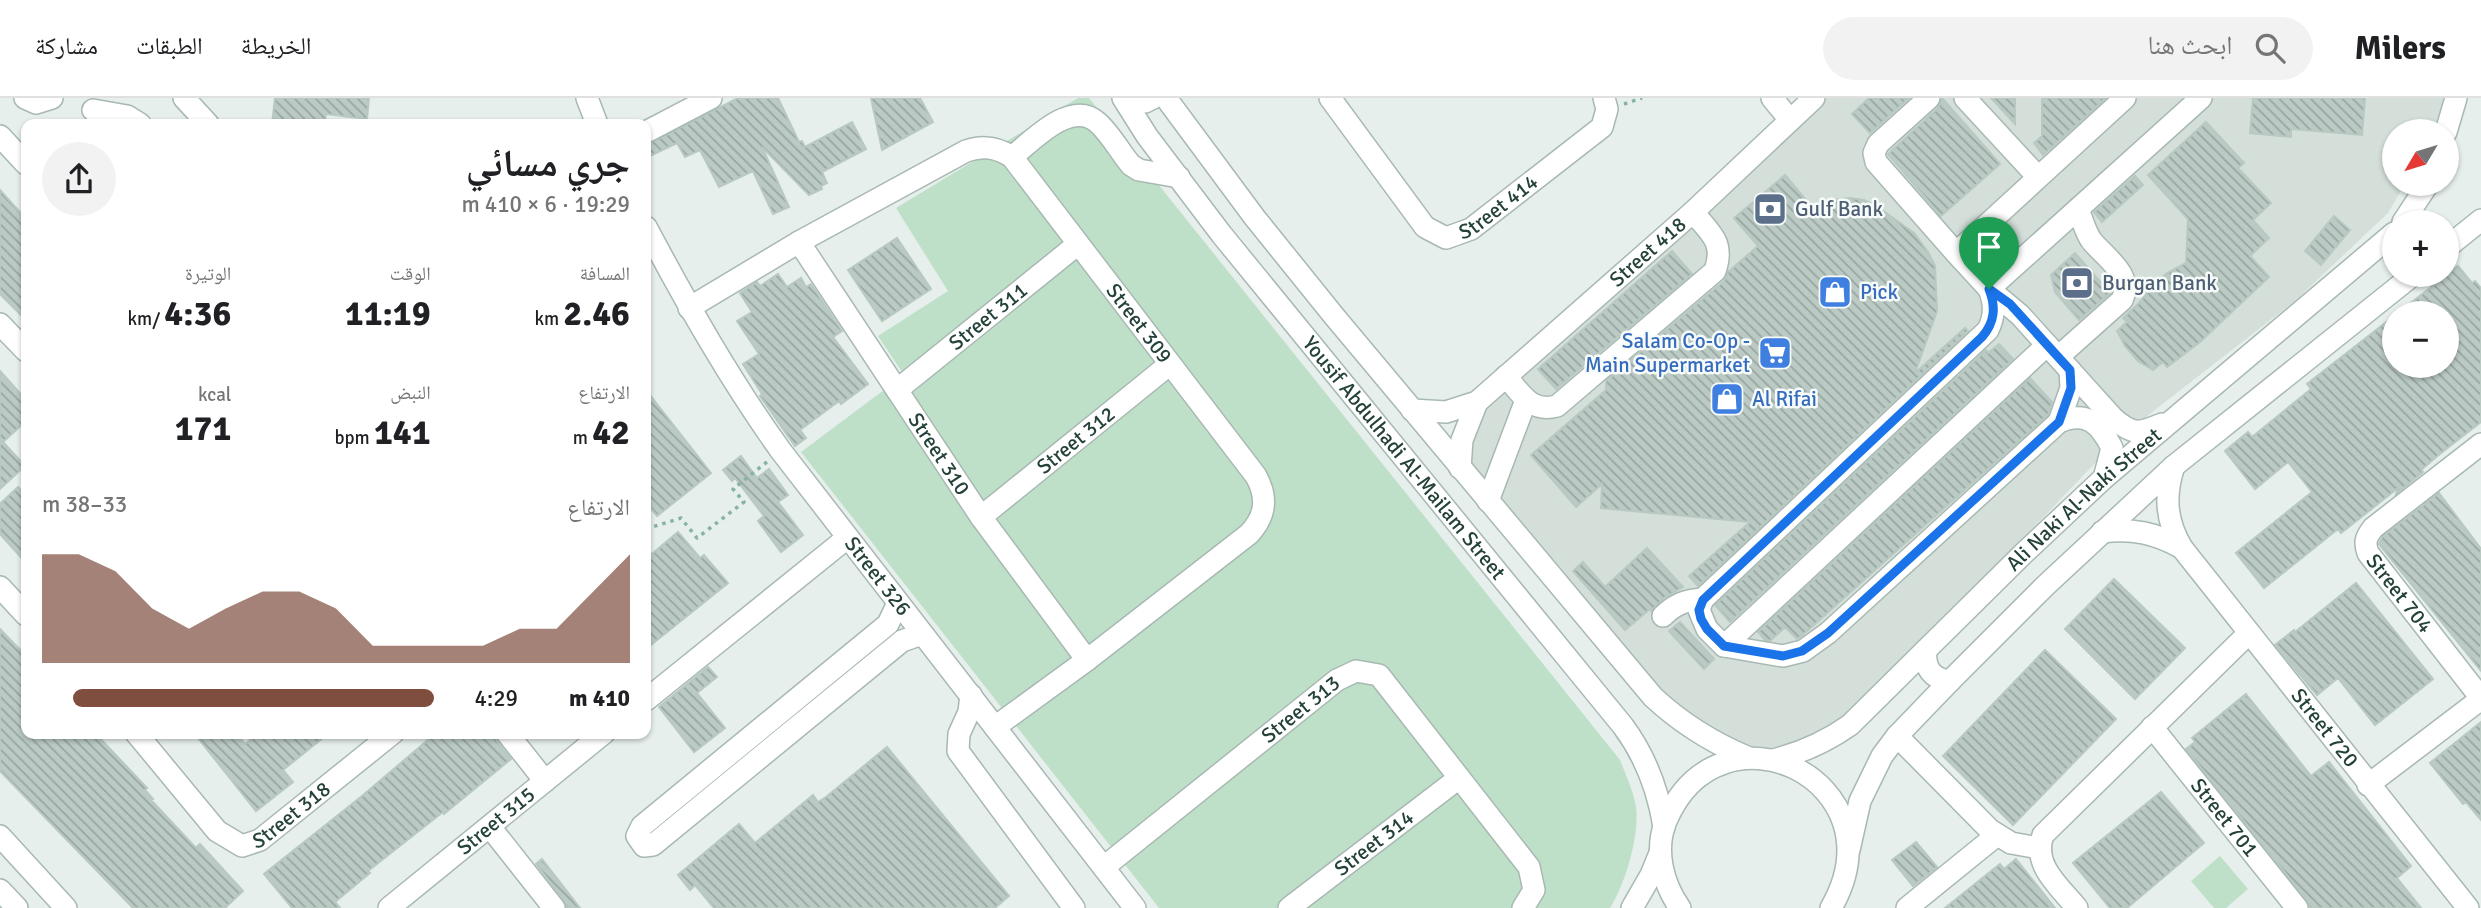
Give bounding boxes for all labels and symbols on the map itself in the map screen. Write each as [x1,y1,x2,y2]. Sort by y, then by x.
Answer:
north arrow [2382,119,2459,196]
street label: Street 414 [1455,169,1543,245]
bank icon: Gulf Bank [1751,190,1789,228]
place label: Gulf Bank [1795,196,1883,222]
street label: Street 418 [1604,211,1691,292]
pin [1959,217,2019,289]
bank icon: Burgan Bank [2058,264,2096,302]
place label: Burgan Bank [2102,270,2217,296]
shop icon: Pick [1816,273,1854,311]
street label: Street 311 [944,277,1033,356]
street label: Street 309 [1100,278,1178,368]
place label: Pick [1860,279,1899,305]
place label: Salam Co-Op - Main Supermarket [1585,328,1750,378]
street label: Yousif Abdulhadi Al-Mailam Street [1297,331,1511,585]
supermarket icon: Salam Co-Op - Main Supermarket [1756,334,1794,372]
shop icon: Al Rifai [1708,380,1746,418]
place label: Al Rifai [1752,386,1817,412]
street label: Street 312 [1031,401,1120,480]
street label: Street 310 [903,408,976,500]
street label: Ali Naki Al-Naki Street [2000,422,2167,577]
street label: Street 326 [839,531,917,621]
street label: Street 704 [2360,548,2438,638]
street label: Street 313 [1256,670,1345,749]
street label: Street 720 [2286,683,2364,772]
street label: Street 701 [2185,773,2264,862]
street label: Street 318 [249,776,335,855]
street label: Street 315 [452,781,540,860]
street label: Street 314 [1329,804,1419,882]

